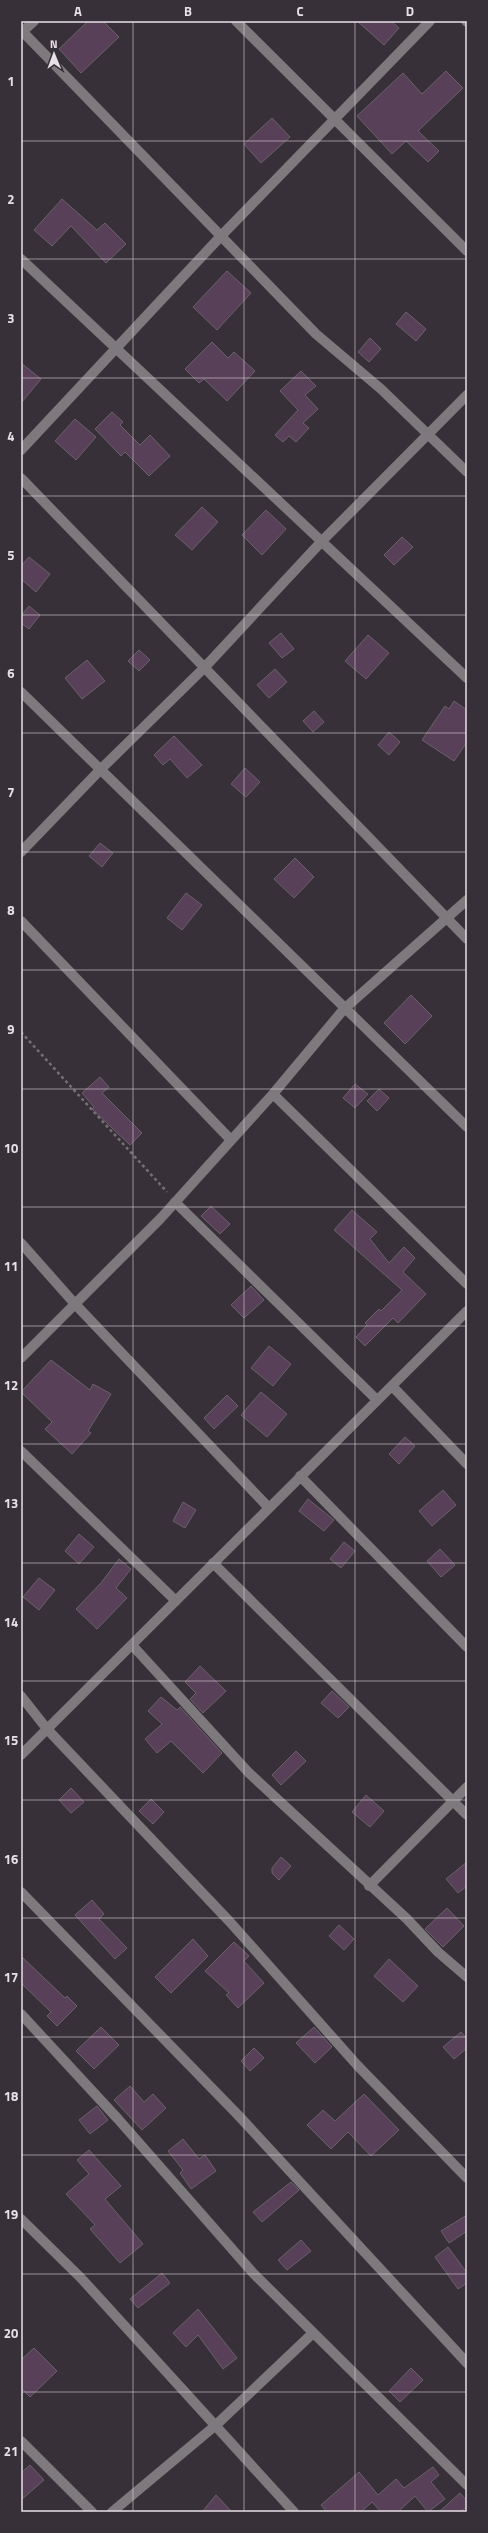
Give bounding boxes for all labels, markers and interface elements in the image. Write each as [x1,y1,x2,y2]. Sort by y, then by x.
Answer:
text: A [74,1,82,21]
text: B [184,1,192,21]
text: C [296,1,304,21]
text: D [406,1,414,21]
north arrow [34,34,74,74]
text: N [50,36,58,52]
text: 1 [7,71,15,91]
text: 2 [7,189,15,209]
text: 3 [7,308,15,328]
text: 4 [7,426,15,446]
text: 5 [7,545,15,565]
text: 6 [7,663,15,683]
text: 7 [7,782,15,802]
text: 8 [7,900,15,920]
text: 9 [7,1019,15,1039]
text: 10 [4,1138,18,1158]
text: 11 [4,1256,18,1276]
text: 12 [4,1375,18,1395]
text: 13 [4,1493,18,1513]
text: 14 [4,1612,18,1632]
text: 15 [4,1730,18,1750]
text: 16 [4,1849,18,1869]
text: 17 [4,1967,18,1987]
text: 18 [4,2086,18,2106]
text: 19 [4,2204,18,2224]
text: 20 [4,2323,18,2343]
text: 21 [4,2441,18,2461]

